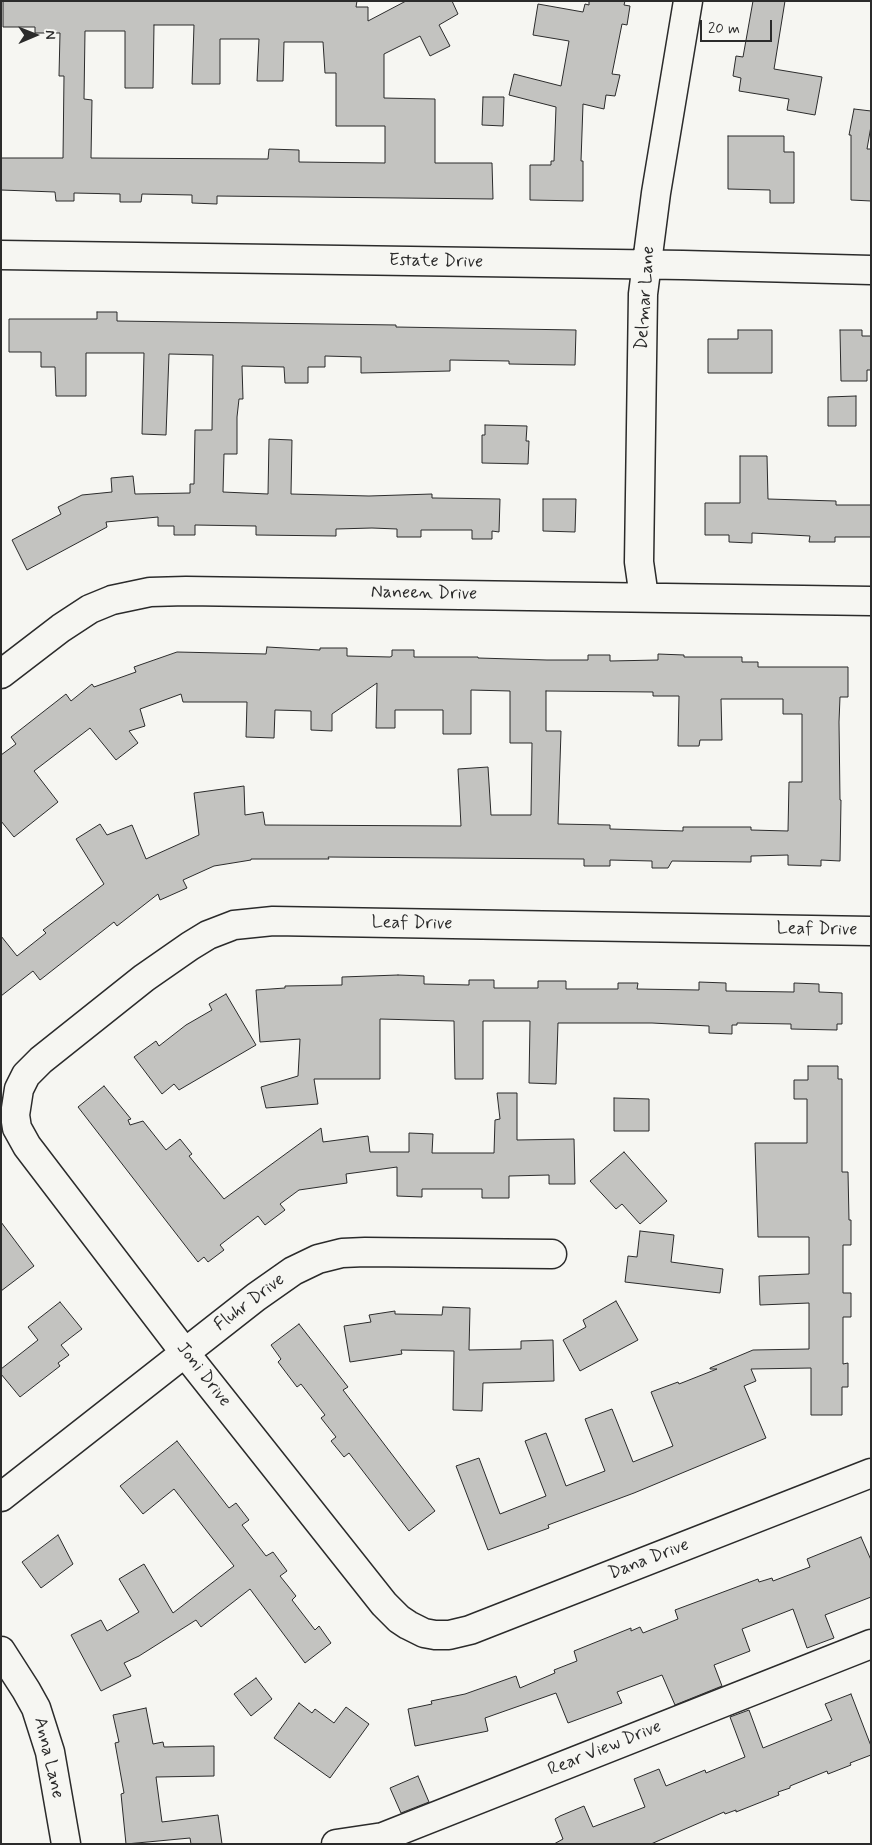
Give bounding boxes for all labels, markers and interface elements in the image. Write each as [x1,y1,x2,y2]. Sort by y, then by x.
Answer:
north arrow [10,10,60,60]
scale bar [702,10,774,42]
text: 20 m [708,19,740,39]
text: N [41,30,59,40]
street label: Delmar Lane [632,245,660,351]
street label: Estate Drive [389,250,483,274]
street label: Naneen Drive [371,582,477,606]
street label: Leaf Drive [371,912,453,936]
street label: Leaf Drive [776,918,858,942]
street label: Fluhr Drive [211,1270,289,1336]
street label: Joni Drive [171,1338,235,1412]
street label: Dana Drive [606,1535,692,1585]
street label: Anna Lane [28,1715,68,1801]
street label: Rear View Drive [545,1716,665,1782]

